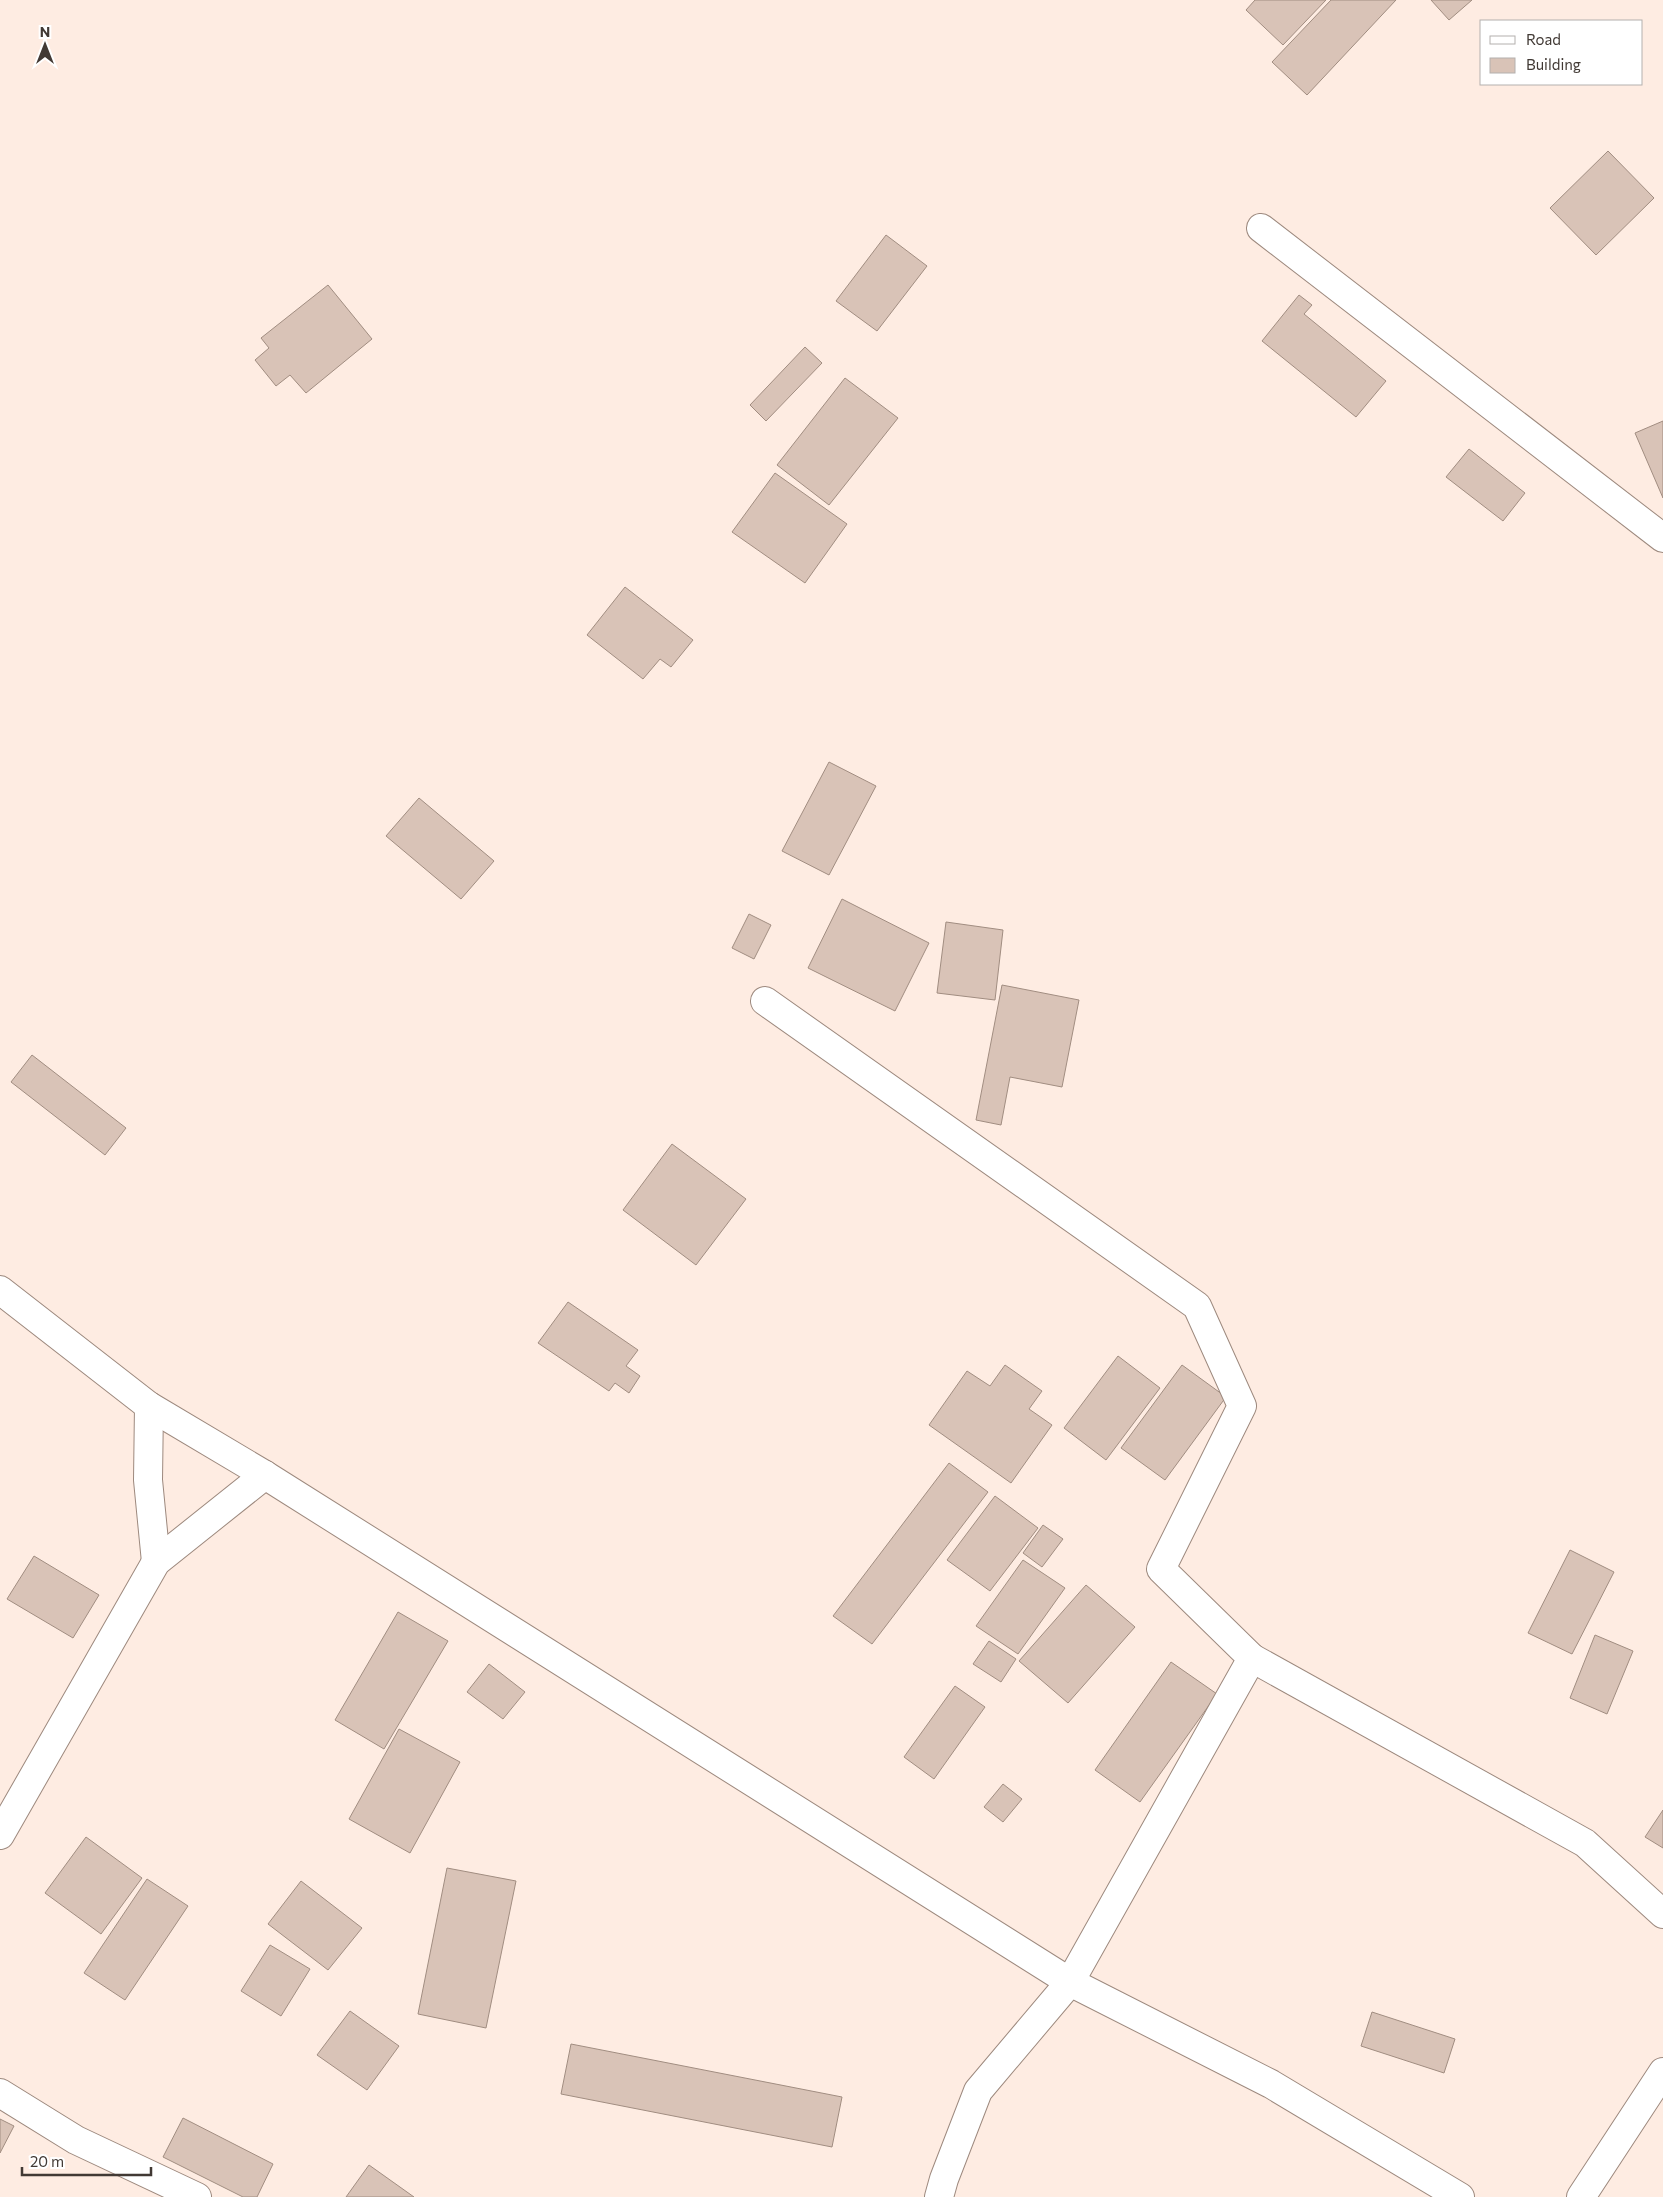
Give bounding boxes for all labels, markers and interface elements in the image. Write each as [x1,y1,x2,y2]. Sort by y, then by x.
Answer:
north arrow [20,20,70,70]
legend [1480,20,1643,85]
text: N [40,23,50,40]
text: Road [1526,30,1561,48]
text: Building [1526,55,1581,73]
scale bar [22,2144,151,2176]
text: 20 m [30,2152,64,2170]

